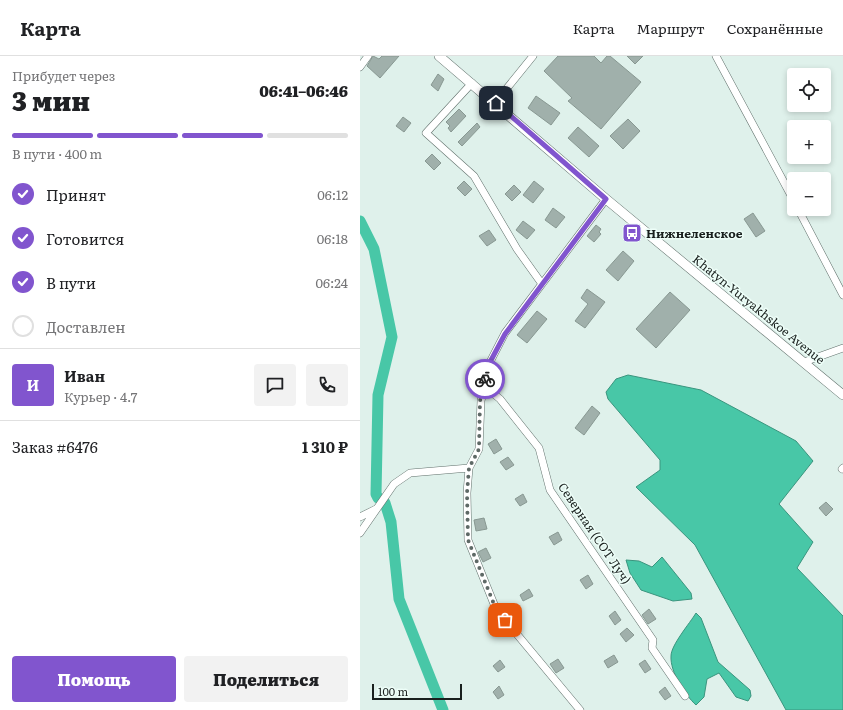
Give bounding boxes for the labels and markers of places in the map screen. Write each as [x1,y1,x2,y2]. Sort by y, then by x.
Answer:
pin [479,86,513,120]
bus stop icon: Нижнеленское [621,222,643,244]
place label: Нижнеленское [646,224,743,242]
pin [488,603,522,637]

